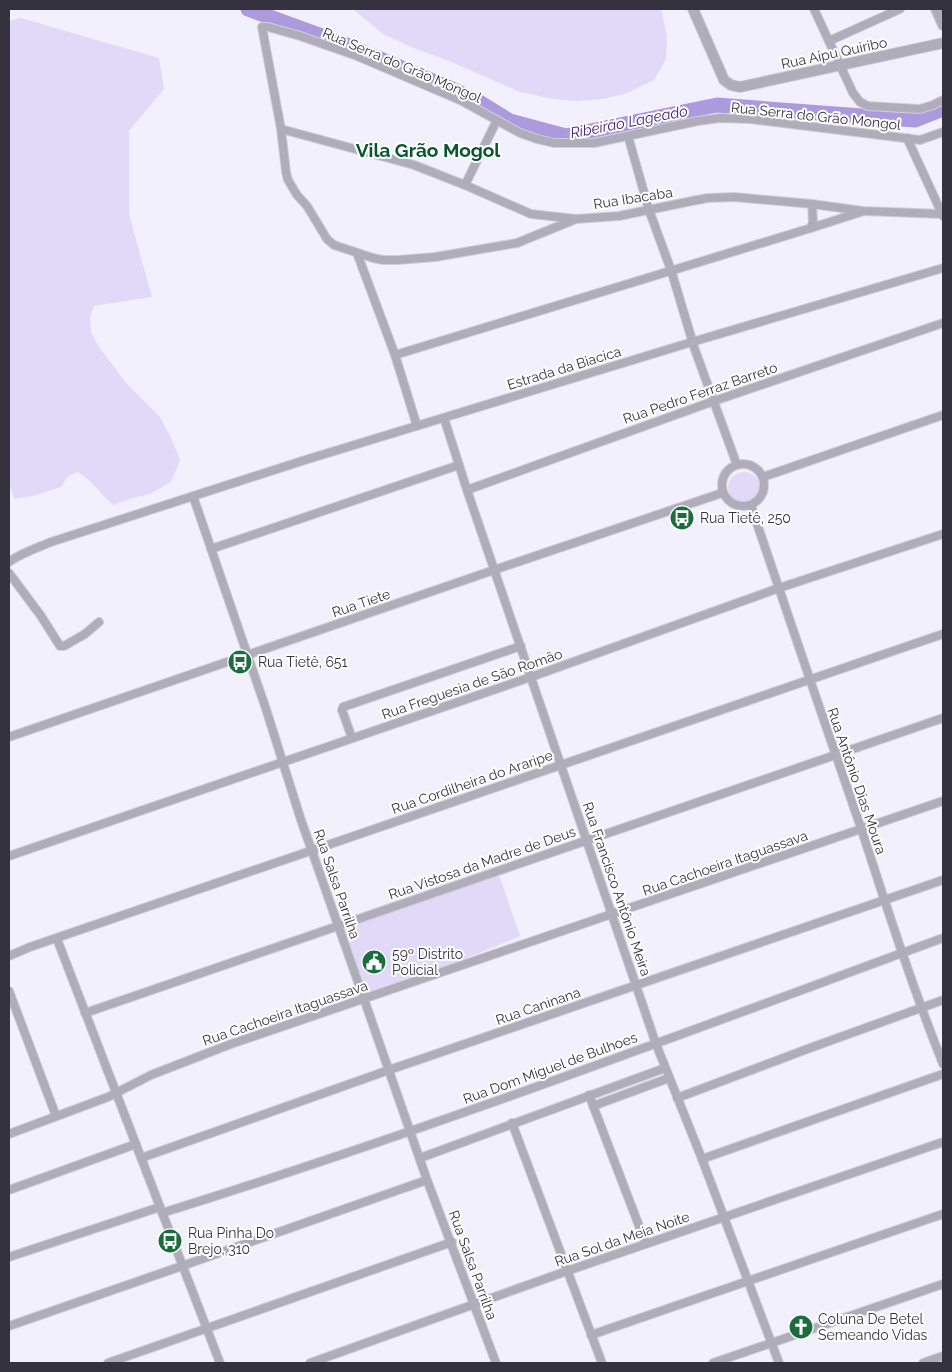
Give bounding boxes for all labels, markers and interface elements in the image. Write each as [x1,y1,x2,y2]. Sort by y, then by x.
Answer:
street label: Rua Serra do Grão Mongol [320,24,484,106]
street label: Rua Aipu Quiribo [780,34,888,72]
street label: Rua Serra do Grão Mongol [730,99,902,133]
water label: Ribeirão Lageado [569,102,689,142]
district label: Vila Grão Mogol [356,139,501,161]
street label: Rua Ibacaba [592,184,674,212]
street label: Estrada da Biacica [505,343,623,393]
street label: Rua Pedro Ferraz Barreto [621,359,779,427]
bus stop icon: Rua Tietê, 250 [669,505,695,531]
place label: Rua Tietê, 250 [700,510,791,526]
street label: Rua Tiete [330,586,392,620]
street label: Rua Freguesia de São Romão [380,646,564,722]
bus stop icon: Rua Tietê, 651 [227,649,253,675]
place label: Rua Tietê, 651 [258,654,347,670]
street label: Rua Antônio Dias Moura [824,706,890,856]
street label: Rua Cordilheira do Araripe [389,747,555,817]
street label: Rua Francisco Antônio Meira [580,800,654,978]
street label: Rua Vistosa da Madre de Deus [386,823,578,903]
street label: Rua Salsa Parrilha [311,827,363,941]
street label: Rua Cachoeira Itaguassava [640,827,810,899]
place label: 59º Distrito Policial [392,946,463,978]
public building icon: 59º Distrito Policial [361,949,387,975]
street label: Rua Cachoeira Itaguassava [200,977,370,1049]
street label: Rua Caninana [494,984,582,1028]
street label: Rua Dom Miguel de Bulhoes [461,1029,640,1107]
street label: Rua Salsa Parrilha [446,1208,500,1322]
street label: Rua Sol da Meia Noite [552,1208,692,1270]
place label: Rua Pinha Do Brejo, 310 [188,1225,274,1257]
bus stop icon: Rua Pinha Do Brejo, 310 [157,1228,183,1254]
place label: Coluna De Betel Semeando Vidas [818,1311,928,1343]
church icon: Coluna De Betel Semeando Vidas [788,1314,814,1340]

